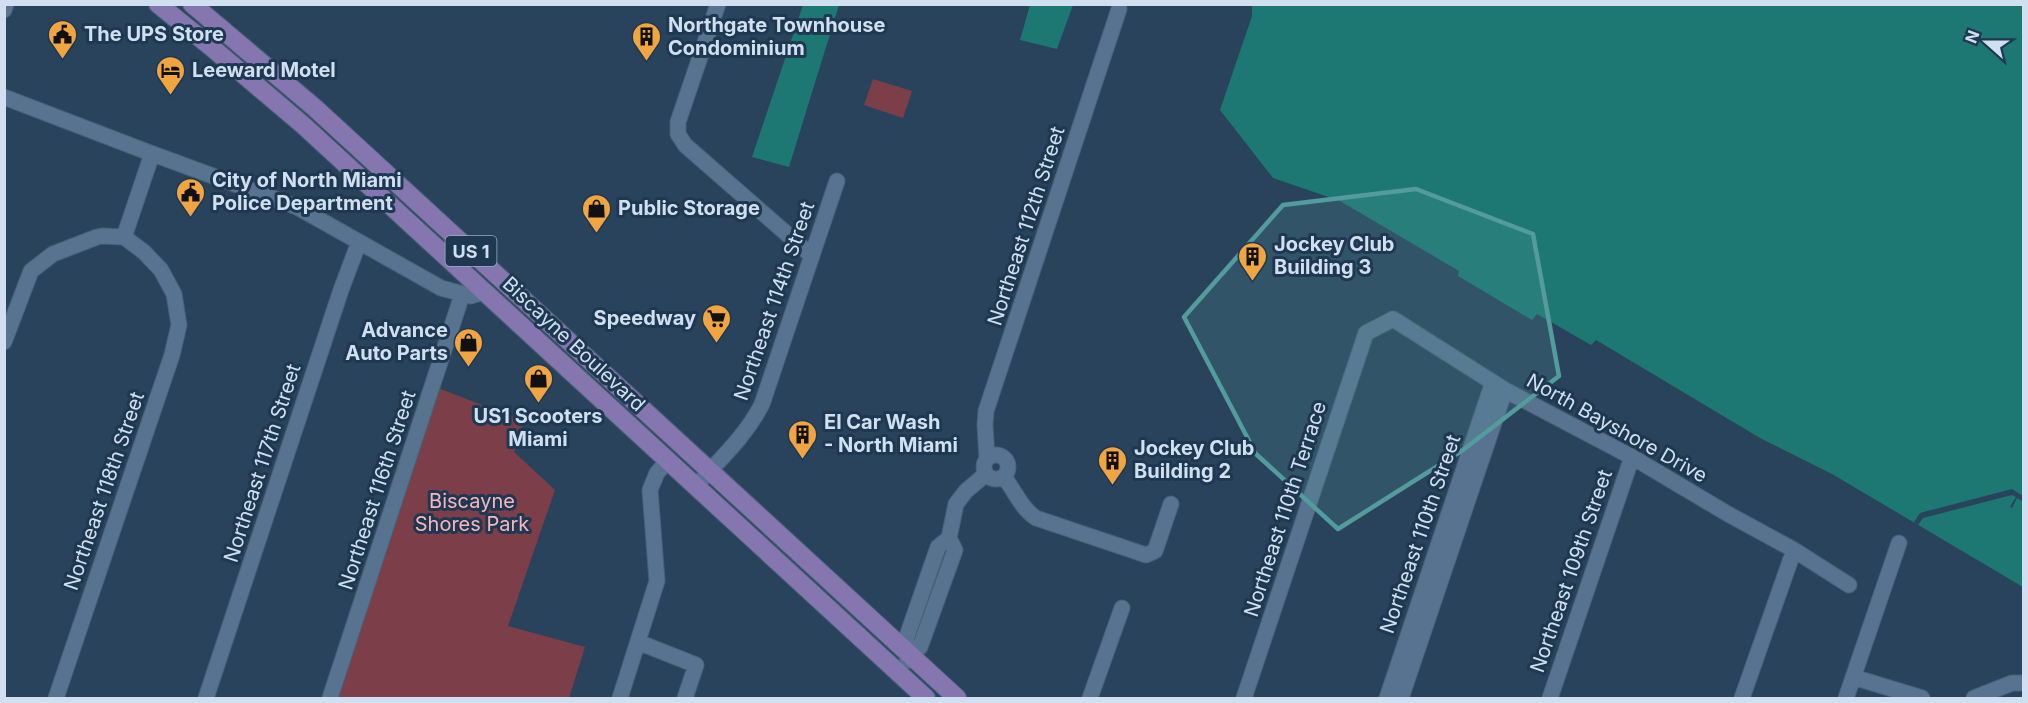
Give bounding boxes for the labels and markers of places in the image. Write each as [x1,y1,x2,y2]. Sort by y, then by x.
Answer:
place label: Northgate Townhouse Condominium [668,13,885,60]
public building icon: The UPS Store [47,18,79,60]
building icon: Northgate Townhouse Condominium [631,20,663,62]
place label: The UPS Store [84,22,224,46]
hotel icon: Leeward Motel [155,54,187,96]
place label: Leeward Motel [192,58,336,82]
place label: City of North Miami Police Department [212,168,402,215]
public building icon: City of North Miami Police Department [175,176,207,218]
shop icon: Public Storage [581,192,613,234]
place label: Public Storage [618,196,760,220]
place label: Jockey Club Building 3 [1274,232,1394,279]
building icon: Jockey Club Building 3 [1237,240,1269,282]
supermarket icon: Speedway [701,302,733,344]
place label: Speedway [594,306,696,330]
place label: Advance Auto Parts [345,318,448,365]
shop icon: Advance Auto Parts [453,326,485,368]
shop icon: US1 Scooters Miami [522,362,554,404]
place label: US1 Scooters Miami [474,404,602,451]
place label: El Car Wash - North Miami [824,410,958,457]
building icon: El Car Wash - North Miami [787,418,819,460]
place label: Jockey Club Building 2 [1134,436,1254,483]
building icon: Jockey Club Building 2 [1097,444,1129,486]

